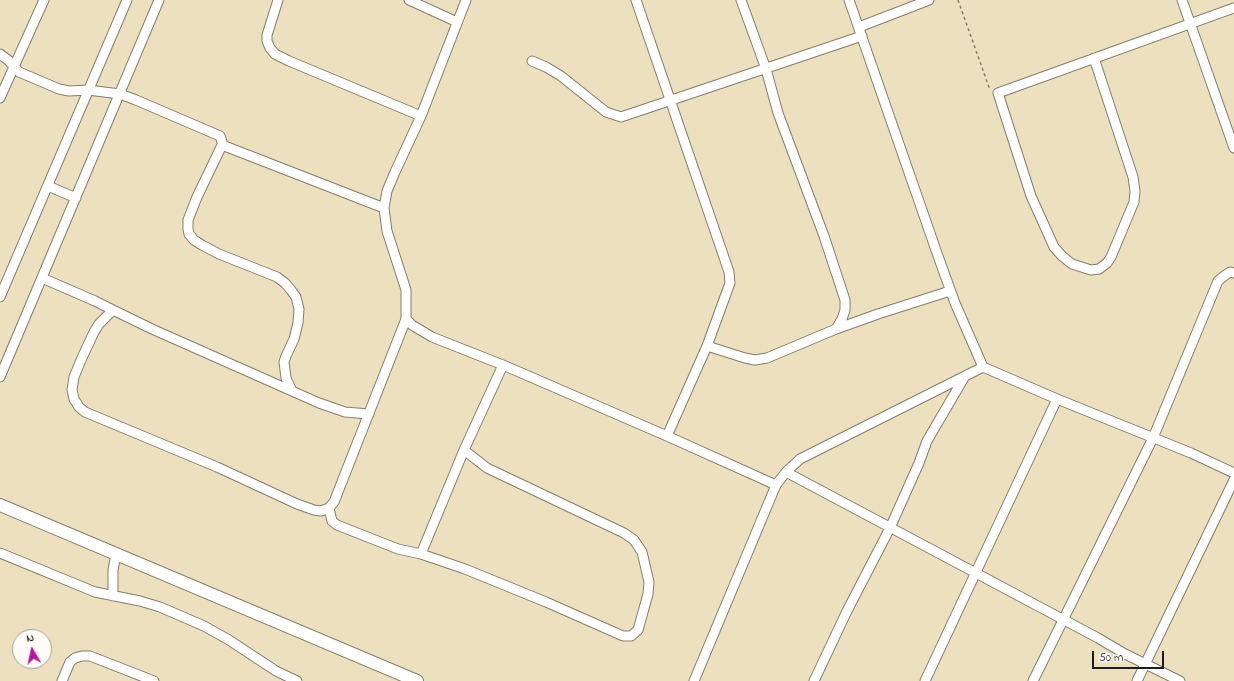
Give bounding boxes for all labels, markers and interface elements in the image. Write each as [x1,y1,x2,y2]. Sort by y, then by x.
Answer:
north arrow [12,629,52,669]
text: N [25,630,35,647]
scale bar [1094,643,1166,669]
text: 50 m [1099,649,1123,667]

